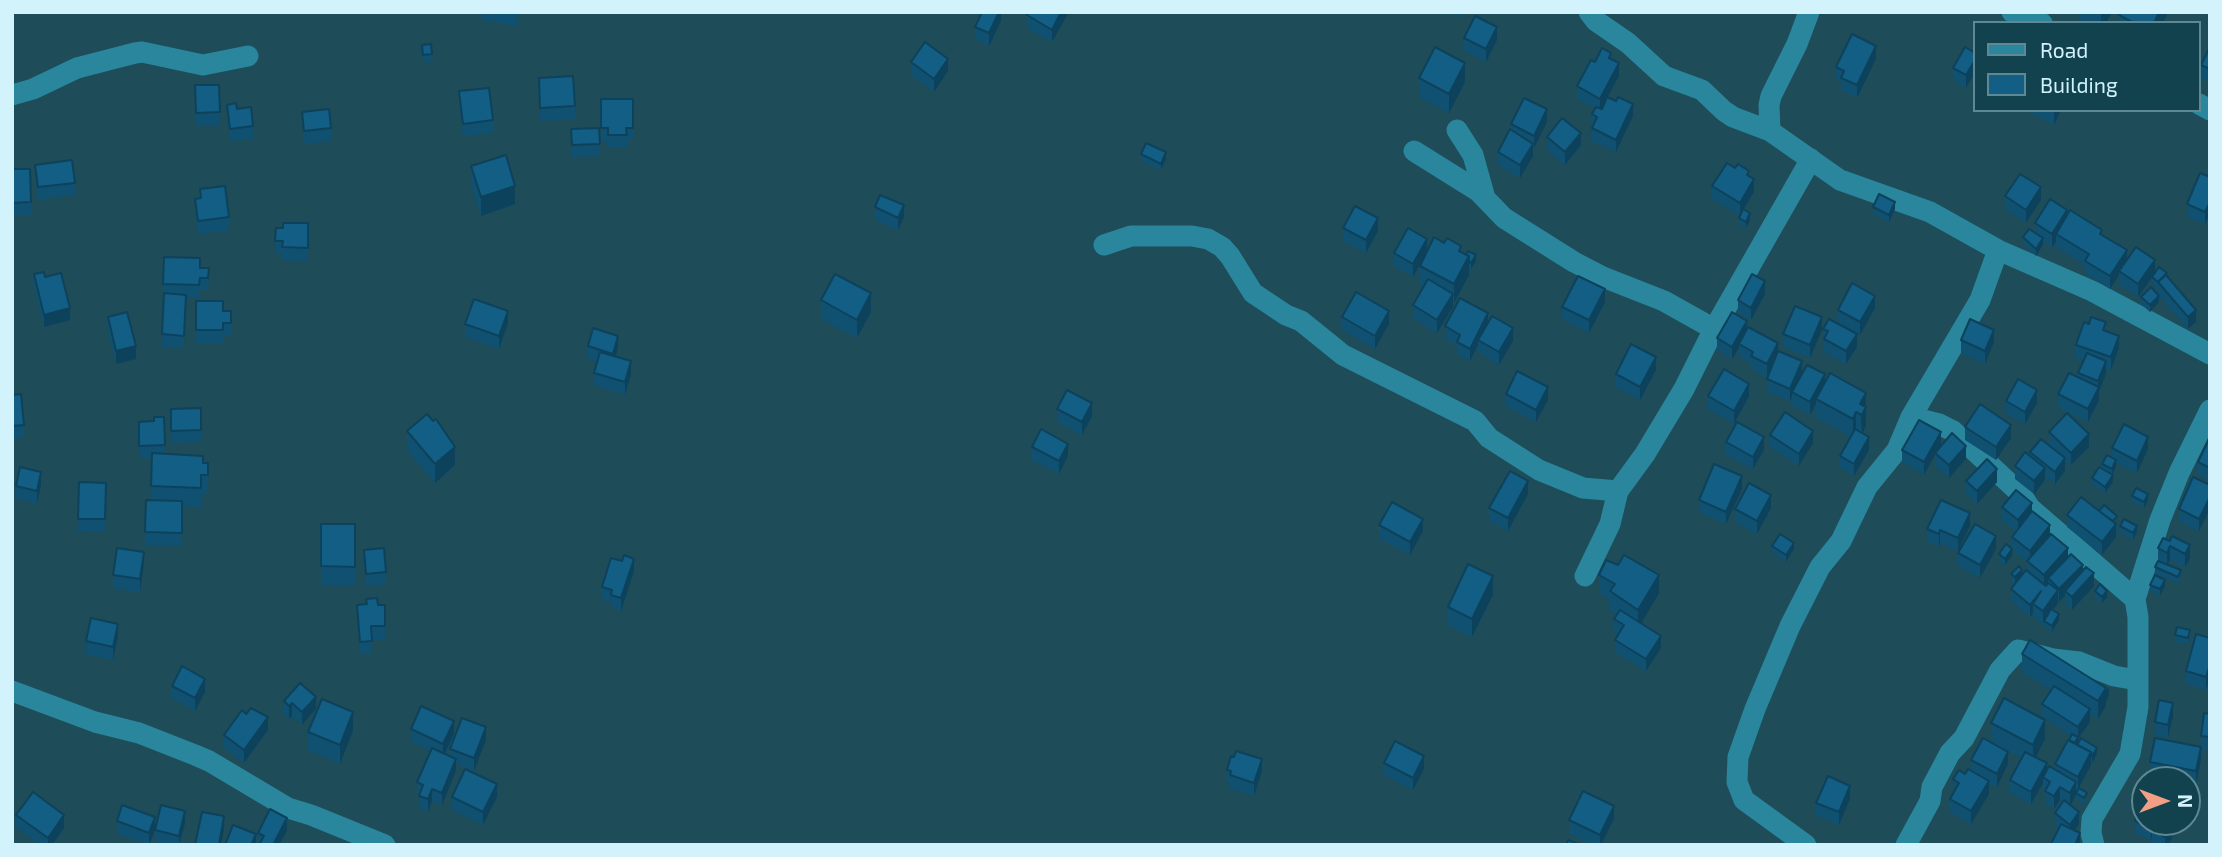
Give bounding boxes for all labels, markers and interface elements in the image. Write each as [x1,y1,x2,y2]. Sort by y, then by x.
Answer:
legend [1974,21,2201,112]
text: Road [2040,37,2088,62]
text: Building [2040,72,2118,97]
north arrow [2131,766,2201,836]
text: N [2174,794,2197,808]

